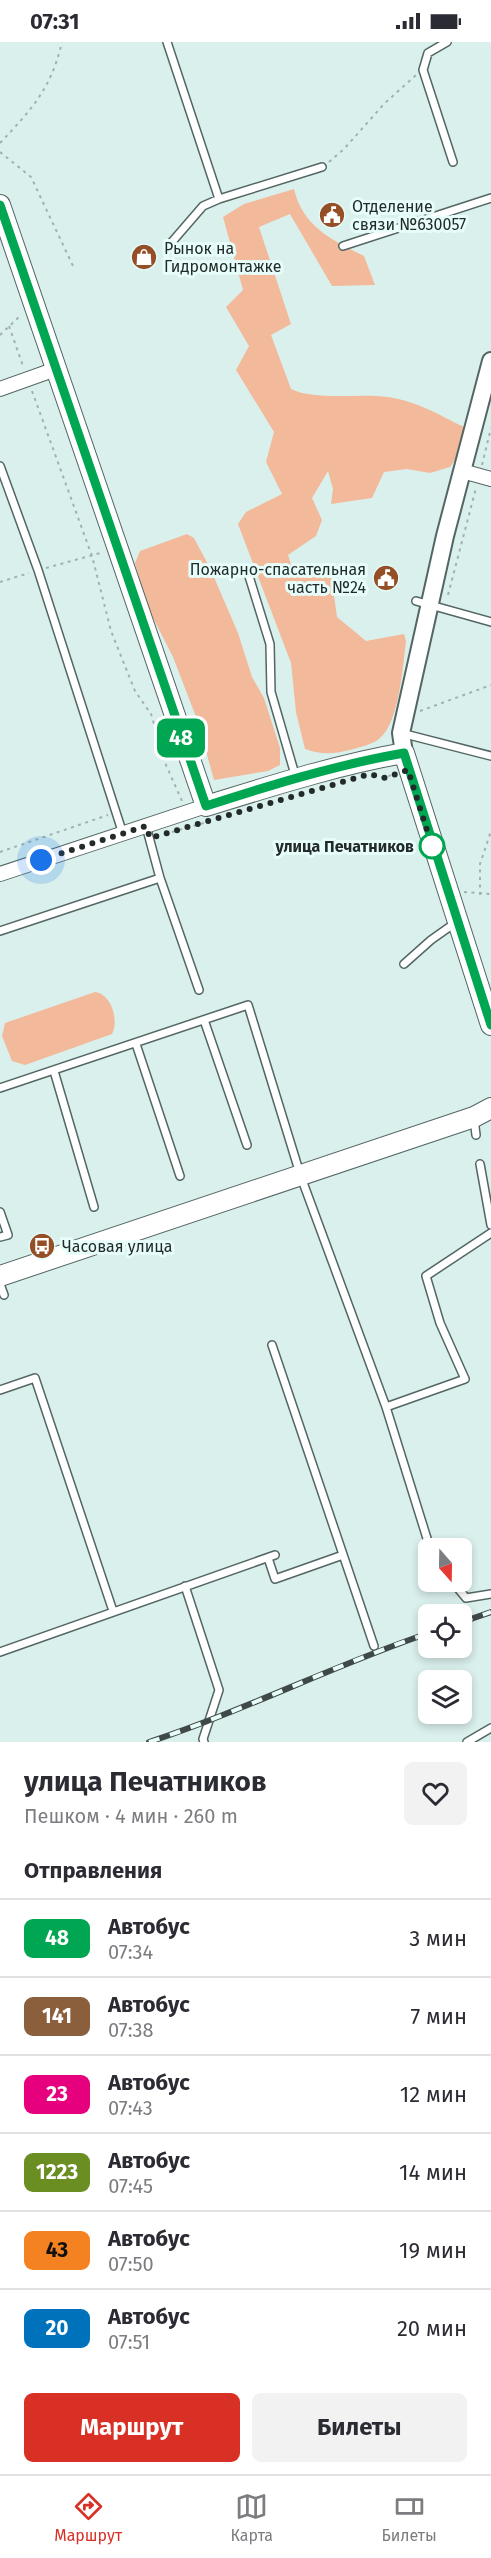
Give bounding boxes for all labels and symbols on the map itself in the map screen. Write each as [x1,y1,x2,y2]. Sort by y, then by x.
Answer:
place label: Отделение связи №630057 [352,197,466,234]
public building icon: Отделение связи №630057 [317,200,347,230]
place label: Рынок на Гидромонтажке [164,239,281,276]
shop icon: Рынок на Гидромонтажке [129,242,159,272]
place label: Пожарно-спасательная часть №24 [190,560,366,597]
public building icon: Пожарно-спасательная часть №24 [371,563,401,593]
line badge: 48 [154,718,208,758]
marker: улица Печатников [419,833,445,859]
place label: улица Печатников [274,837,414,856]
your location [26,845,56,875]
bus stop icon: Часовая улица [27,1231,57,1261]
place label: Часовая улица [62,1237,172,1256]
north arrow [418,1538,472,1592]

